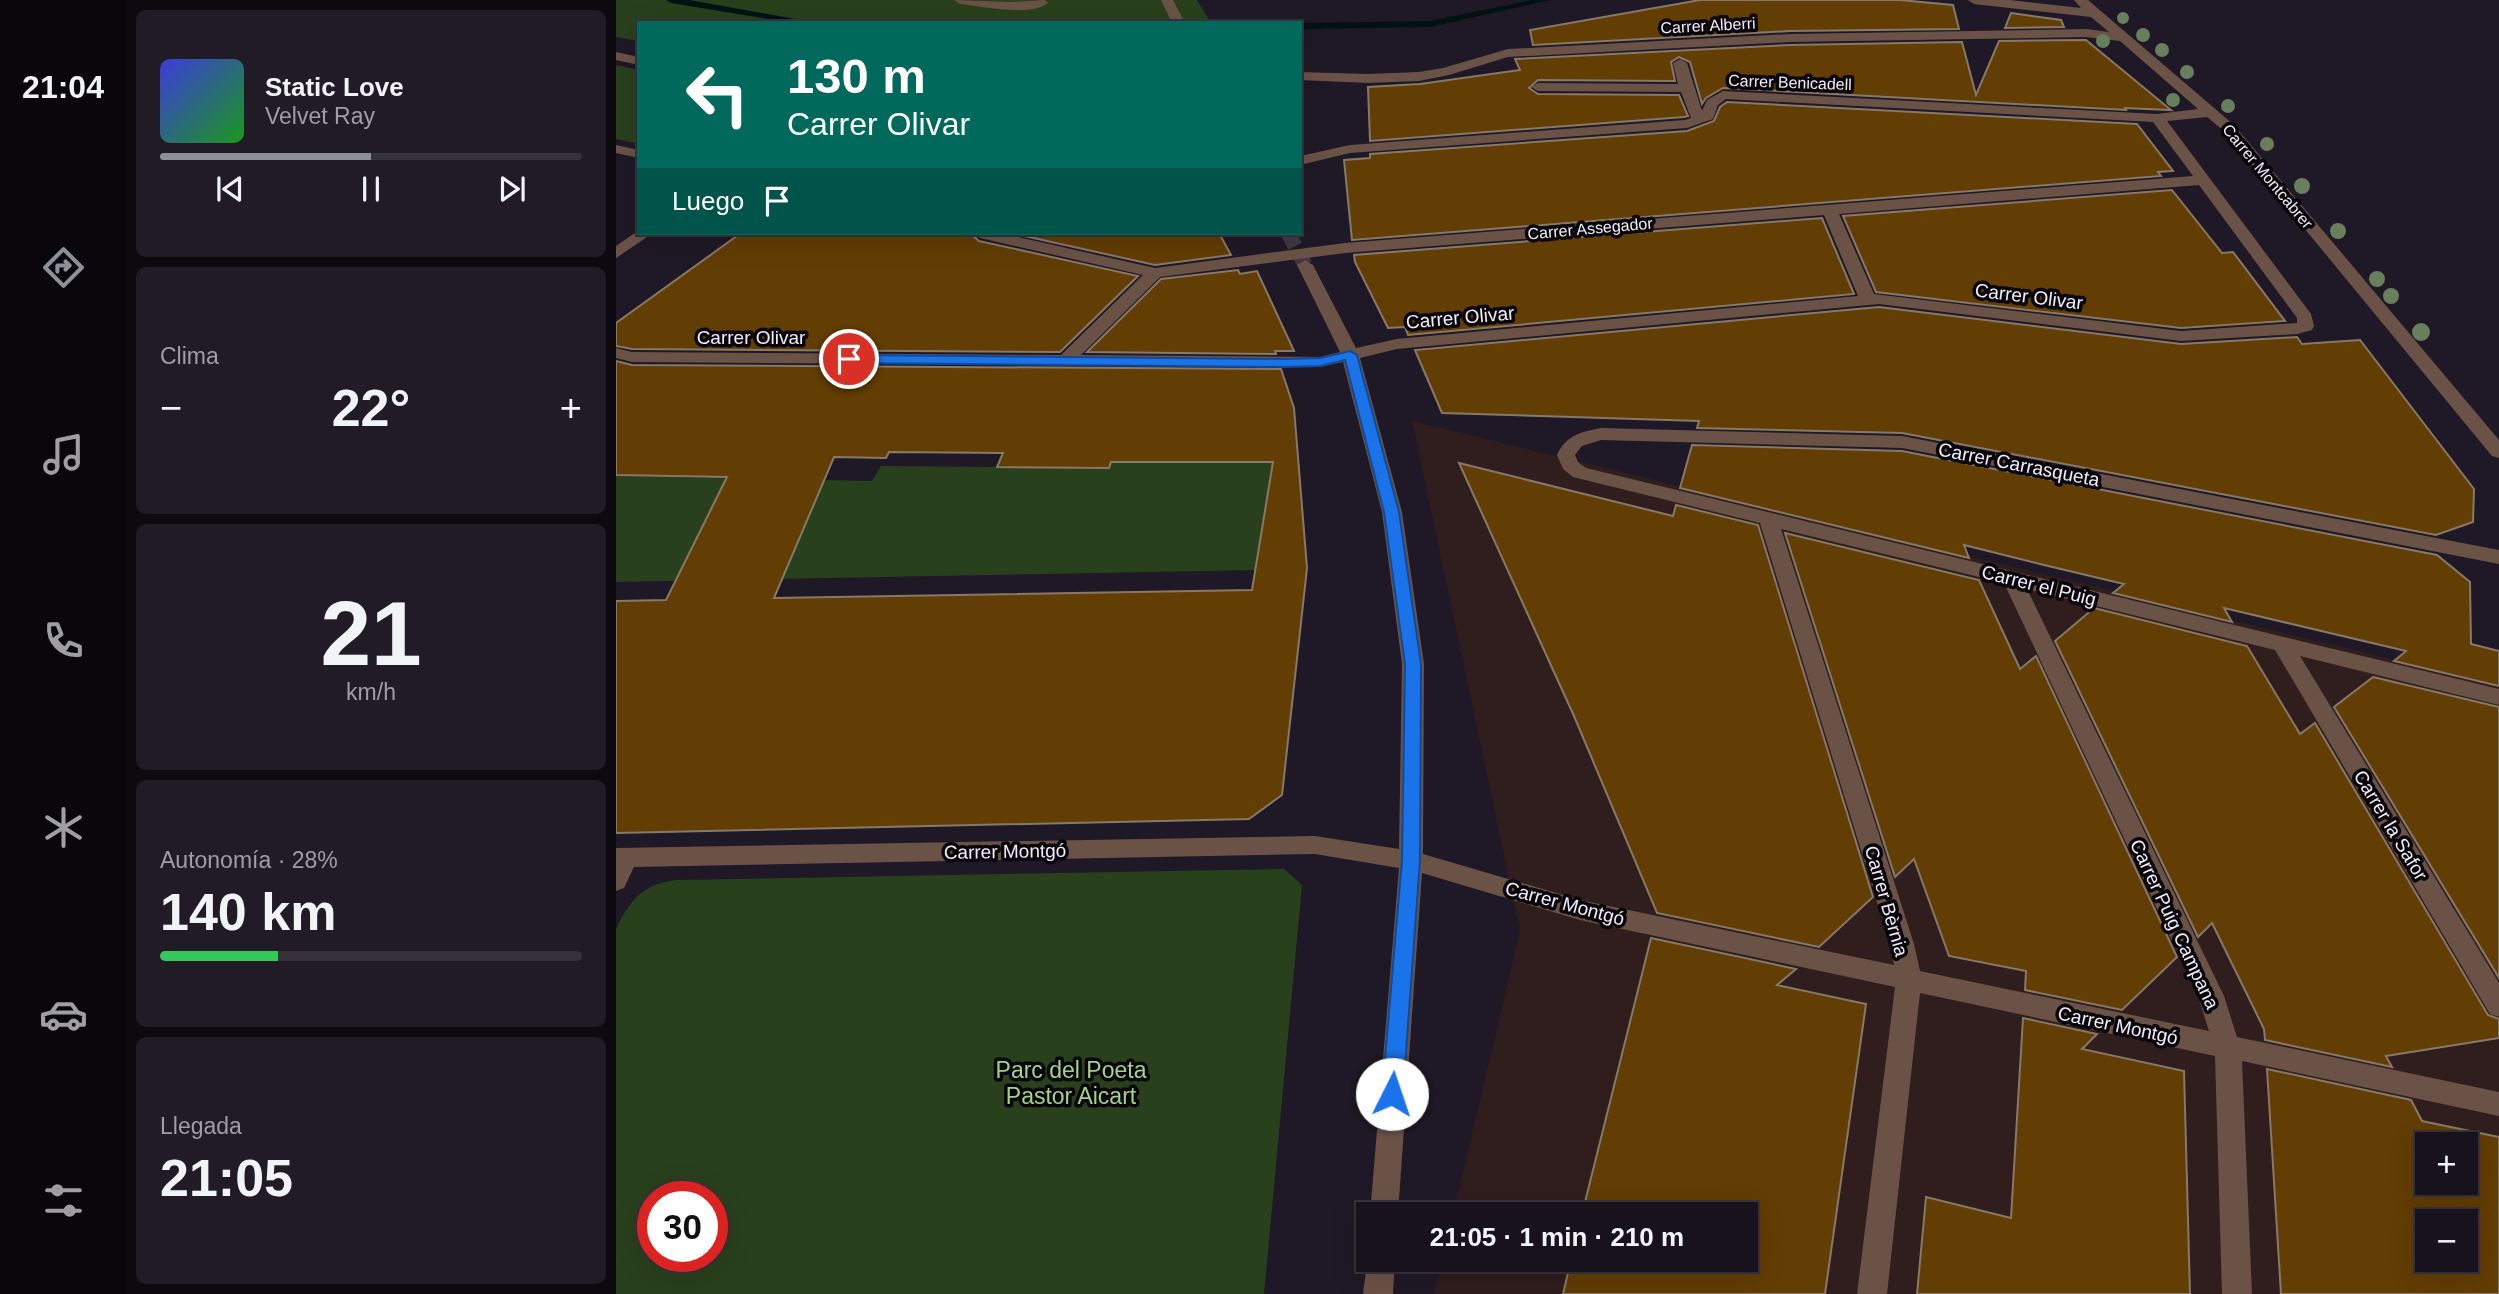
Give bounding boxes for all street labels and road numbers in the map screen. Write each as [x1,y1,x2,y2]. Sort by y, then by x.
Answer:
street label: Carrer Alberri [1660,15,1756,36]
street label: Carrer Benicadell [1728,72,1852,93]
street label: Carrer Montcabrer [2219,121,2317,232]
street label: Carrer Assegador [1527,215,1654,242]
street label: Carrer Olivar [1974,279,2085,314]
street label: Carrer Olivar [1405,302,1516,333]
street label: Carrer Olivar [697,327,806,348]
street label: Carrer Carrasqueta [1937,439,2102,490]
street label: Carrer el Puig [1979,561,2098,610]
street label: Carrer la Safor [2349,766,2432,885]
street label: Carrer Puig Campana [2126,836,2223,1013]
street label: Carrer Montgó [944,840,1066,863]
street label: Carrer Bèrnia [1861,843,1912,959]
street label: Carrer Montgó [1503,877,1627,929]
street label: Carrer Montgó [2056,1002,2180,1048]

